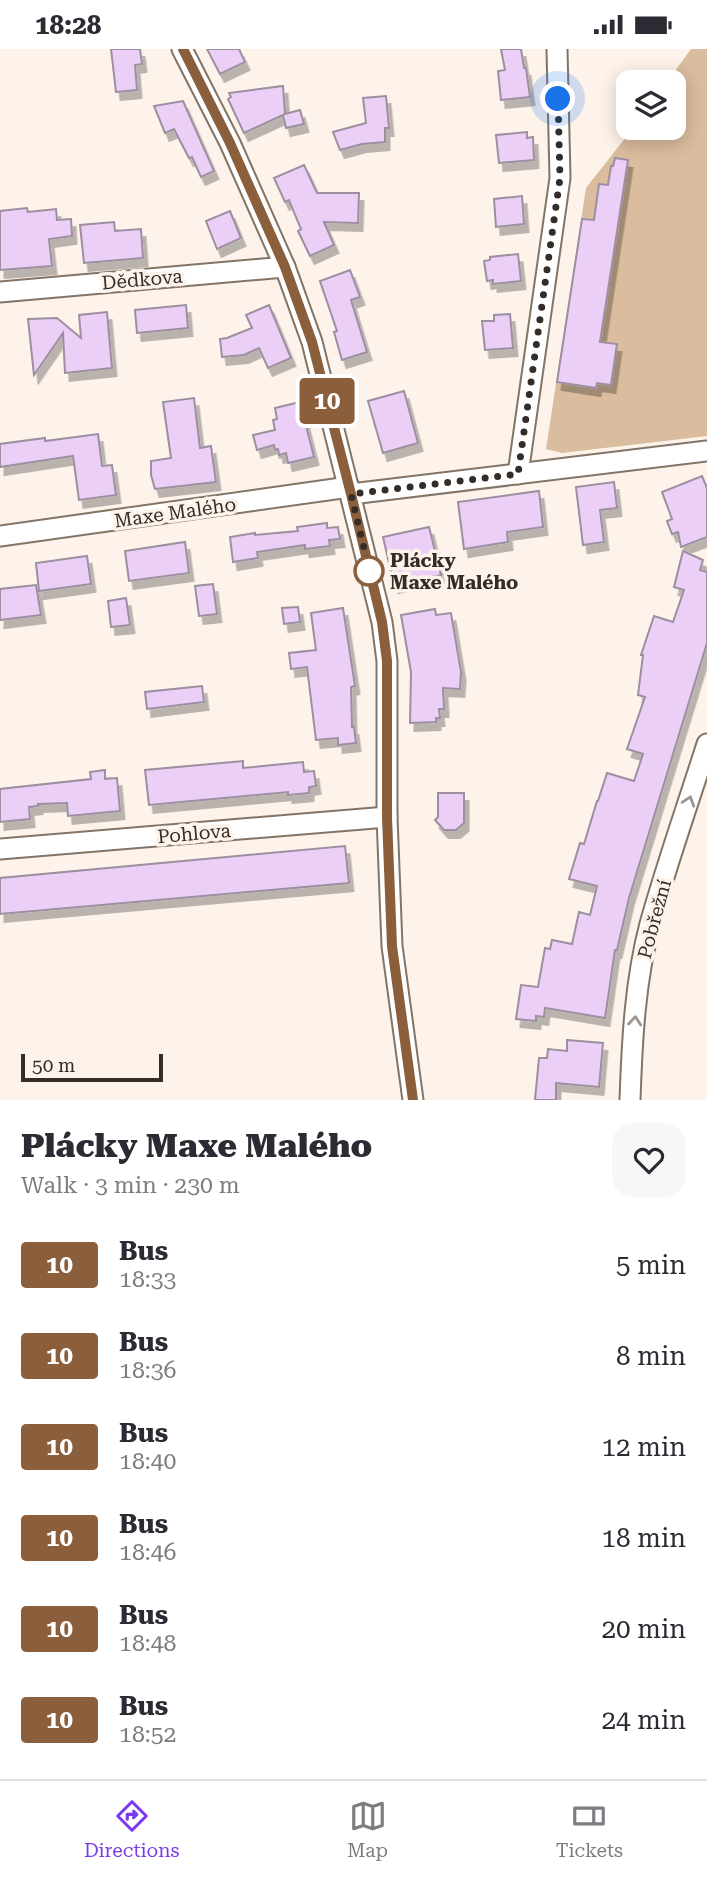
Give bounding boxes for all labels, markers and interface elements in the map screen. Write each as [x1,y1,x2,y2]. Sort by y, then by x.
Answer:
text: 18:28 [35,10,101,40]
map controls [616,70,686,140]
button: layers [616,70,686,140]
your location [540,81,575,116]
street label: Dědkova [101,264,184,294]
line badge: 10 [296,378,358,424]
text: 10 [314,387,340,415]
street label: Maxe Malého [113,493,237,532]
place label: Plácky Maxe Malého [390,549,518,594]
marker: Plácky Maxe Malého [354,556,384,586]
one-way arrow [681,795,695,808]
street label: Pohlova [156,819,232,848]
street label: Pobřežní [633,877,676,961]
one-way arrow [627,1015,642,1027]
scale bar [21,1051,163,1083]
text: 50 m [32,1054,75,1077]
button: heart [612,1123,686,1197]
text: Plácky Maxe Malého [21,1126,372,1165]
text: Walk · 3 min · 230 m [21,1172,240,1199]
text: Bus [119,1236,168,1266]
text: 5 min [616,1250,686,1280]
text: 10 [46,1251,73,1279]
text: 18:33 [119,1266,176,1293]
text: Bus [119,1327,168,1357]
text: 8 min [616,1341,686,1371]
text: 10 [46,1342,73,1370]
text: 18:36 [119,1357,176,1384]
text: Bus [119,1418,168,1448]
text: 12 min [602,1432,686,1462]
text: 10 [46,1433,73,1461]
text: 18:40 [119,1448,176,1475]
text: Bus [119,1509,168,1539]
text: 18 min [602,1523,686,1553]
text: 10 [46,1524,73,1552]
text: 18:46 [119,1539,176,1566]
text: Bus [119,1600,168,1630]
text: 20 min [602,1614,686,1644]
text: 10 [46,1615,73,1643]
text: 18:48 [119,1630,176,1657]
text: Bus [119,1691,168,1721]
text: 24 min [602,1705,686,1735]
text: 10 [46,1706,73,1734]
text: 18:52 [119,1721,176,1748]
tab: Directions [84,1797,179,1862]
tab: Map [347,1797,388,1862]
tab: Tickets [556,1797,623,1862]

